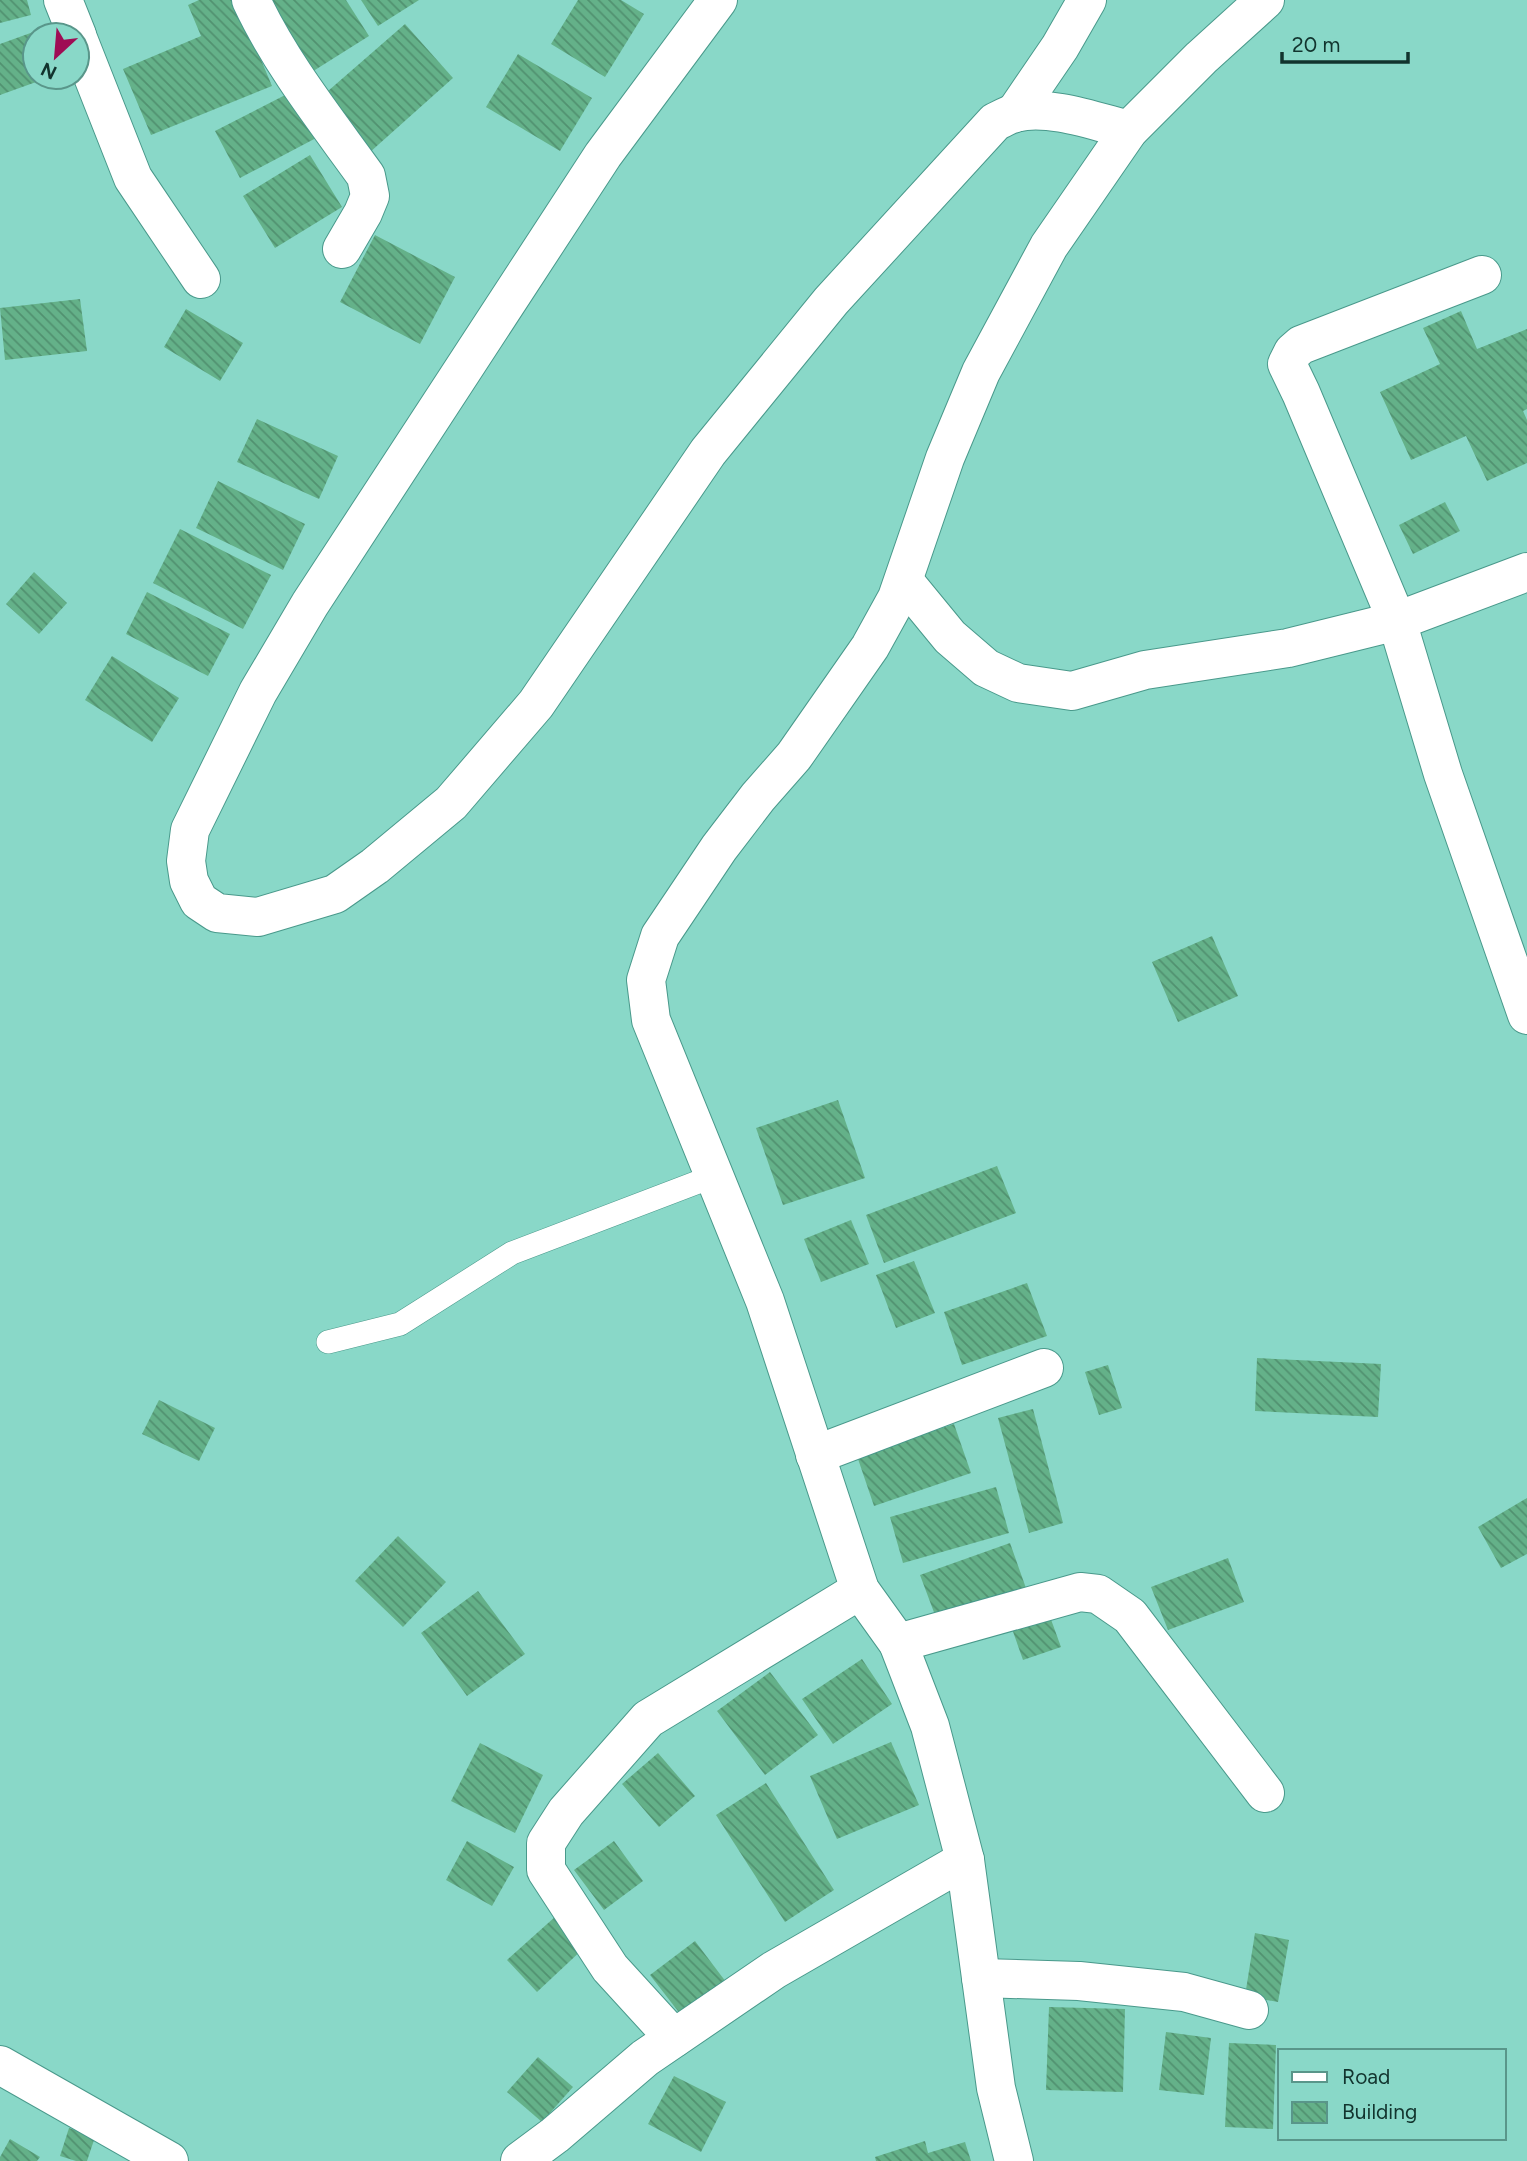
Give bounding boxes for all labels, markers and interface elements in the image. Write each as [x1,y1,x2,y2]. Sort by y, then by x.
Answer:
north arrow [21,21,91,91]
scale bar [1282,21,1408,65]
text: 20 m [1292,32,1340,57]
text: N [37,57,60,84]
legend [1278,2049,1506,2140]
text: Road [1342,2064,1390,2089]
text: Building [1342,2099,1417,2124]

